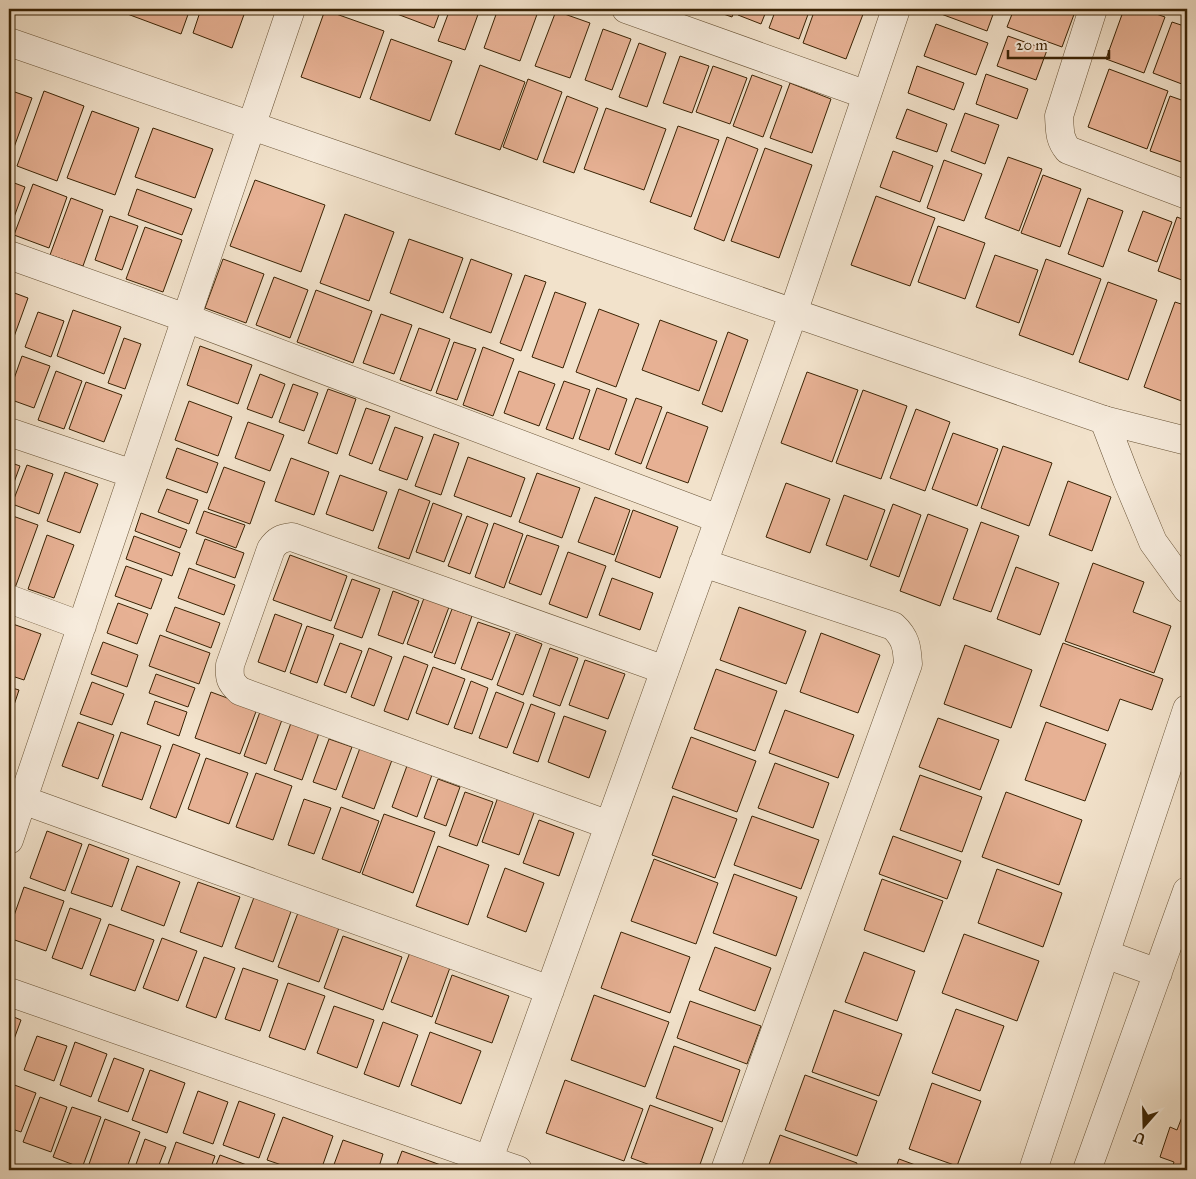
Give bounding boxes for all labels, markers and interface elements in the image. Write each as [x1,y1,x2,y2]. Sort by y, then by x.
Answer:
scale bar [1008,28,1110,60]
text: 20 m [1016,36,1048,54]
north arrow [1118,1102,1168,1152]
text: U [1131,1128,1148,1148]

